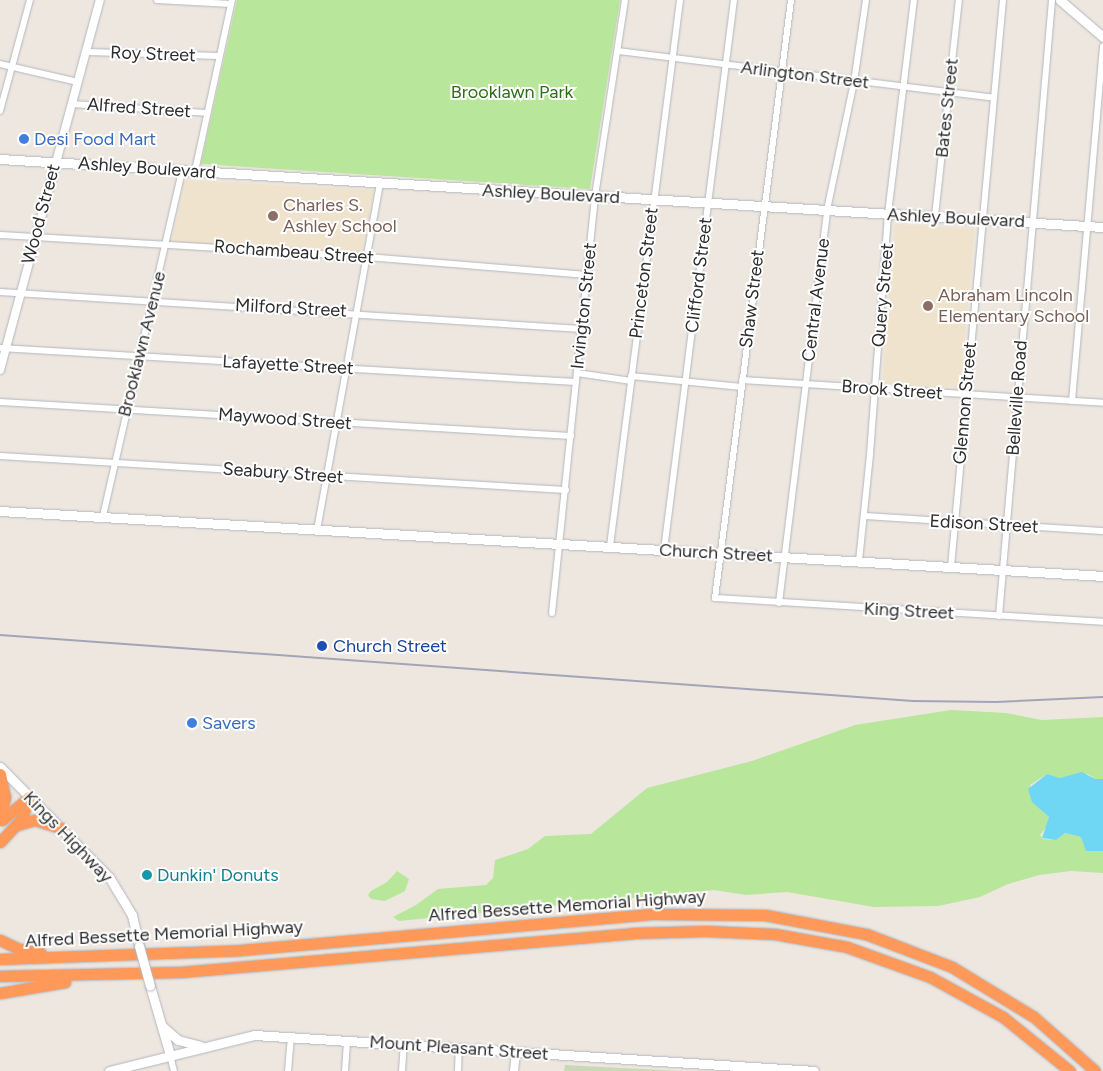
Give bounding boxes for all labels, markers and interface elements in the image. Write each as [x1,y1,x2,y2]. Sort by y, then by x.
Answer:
street label: Roy Street [110,42,196,66]
street label: Arlington Street [740,56,870,94]
street label: Bates Street [931,57,963,159]
park label: Brooklawn Park [451,81,573,103]
street label: Alfred Street [86,94,192,122]
place label: Desi Food Mart [34,128,156,150]
marker: Desi Food Mart [18,133,30,145]
street label: Ashley Boulevard [77,152,217,184]
street label: Wood Street [17,162,65,266]
street label: Ashley Boulevard [481,180,621,208]
place label: Charles S. Ashley School [283,195,397,238]
street label: Ashley Boulevard [886,204,1026,232]
street label: Princeton Street [625,206,663,340]
marker: Charles S. Ashley School [267,210,279,222]
street label: Clifford Street [681,216,717,334]
street label: Rochambeau Street [213,236,375,268]
street label: Central Avenue [798,237,834,363]
street label: Irvington Street [567,242,601,370]
street label: Query Street [868,242,898,348]
street label: Shaw Street [735,249,769,349]
street label: Brooklawn Avenue [113,269,171,419]
place label: Abraham Lincoln Elementary School [938,285,1089,328]
street label: Milford Street [235,294,347,322]
marker: Abraham Lincoln Elementary School [922,300,934,312]
street label: Belleville Road [1002,340,1032,456]
street label: Glennon Street [949,341,981,465]
street label: Lafayette Street [222,351,354,379]
street label: Brook Street [841,376,943,404]
street label: Maywood Street [217,404,353,434]
street label: Seabury Street [222,458,344,488]
street label: Edison Street [929,510,1039,538]
street label: Church Street [659,539,773,567]
street label: King Street [863,598,955,624]
place label: Church Street [333,635,447,657]
marker: Church Street [315,639,329,653]
place label: Savers [202,712,256,734]
marker: Savers [186,717,198,729]
street label: Kings Highway [19,787,117,887]
place label: Dunkin' Donuts [157,864,279,886]
marker: Dunkin' Donuts [141,869,153,881]
street label: Alfred Bessette Memorial Highway [427,886,707,926]
street label: Alfred Bessette Memorial Highway [25,916,303,952]
street label: Mount Pleasant Street [369,1031,549,1065]

